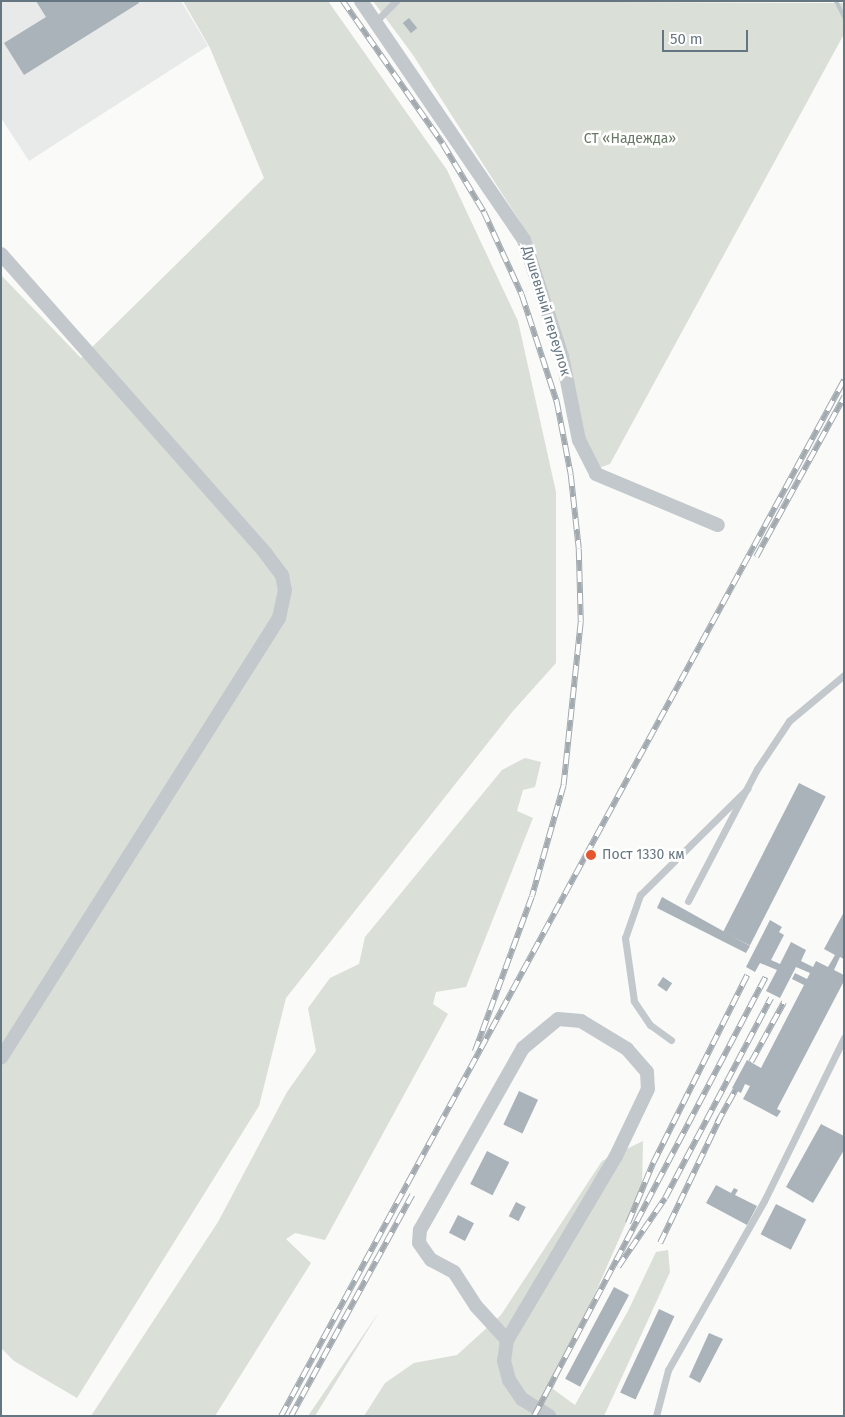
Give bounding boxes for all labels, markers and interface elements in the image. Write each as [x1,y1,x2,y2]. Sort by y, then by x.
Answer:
scale bar [665,20,751,52]
text: 50 m [670,30,703,48]
park label: СТ «Надежда» [584,131,676,147]
street label: Душевный переулок [518,244,574,378]
place label: Пост 1330 км [602,847,685,863]
marker: Пост 1330 км [584,848,598,862]

